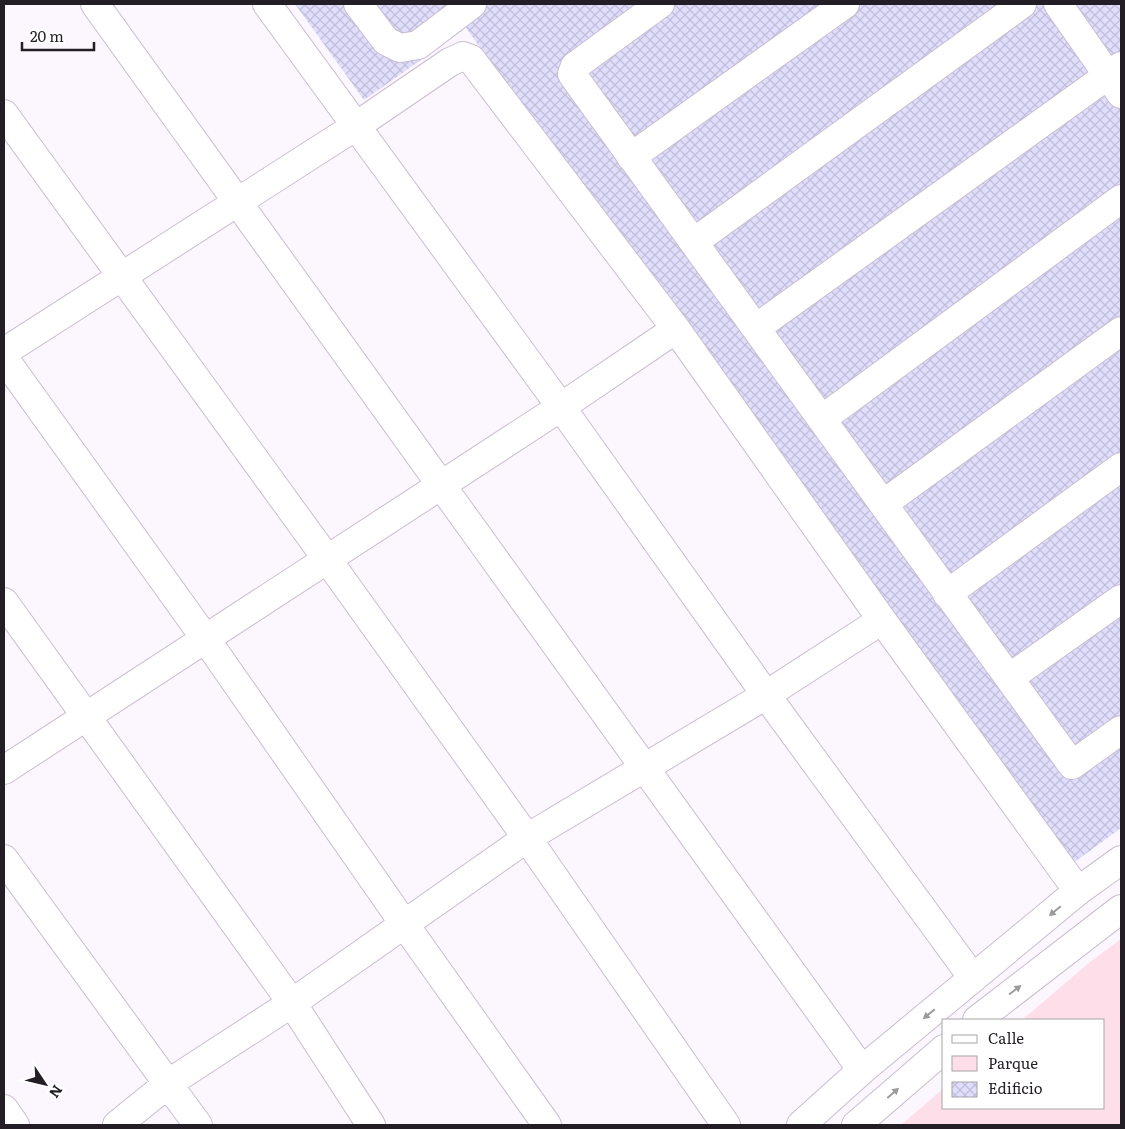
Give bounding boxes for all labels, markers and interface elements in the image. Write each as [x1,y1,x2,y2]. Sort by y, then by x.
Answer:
scale bar [22,20,95,52]
text: 20 m [30,24,64,47]
one-way arrow [1048,905,1061,916]
one-way arrow [1008,985,1022,995]
one-way arrow [923,1009,936,1020]
legend [942,1019,1105,1109]
text: Calle [988,1026,1024,1049]
text: Parque [988,1051,1038,1074]
north arrow [20,1059,70,1109]
text: Edificio [988,1076,1043,1099]
text: N [45,1081,68,1103]
one-way arrow [886,1088,899,1099]

